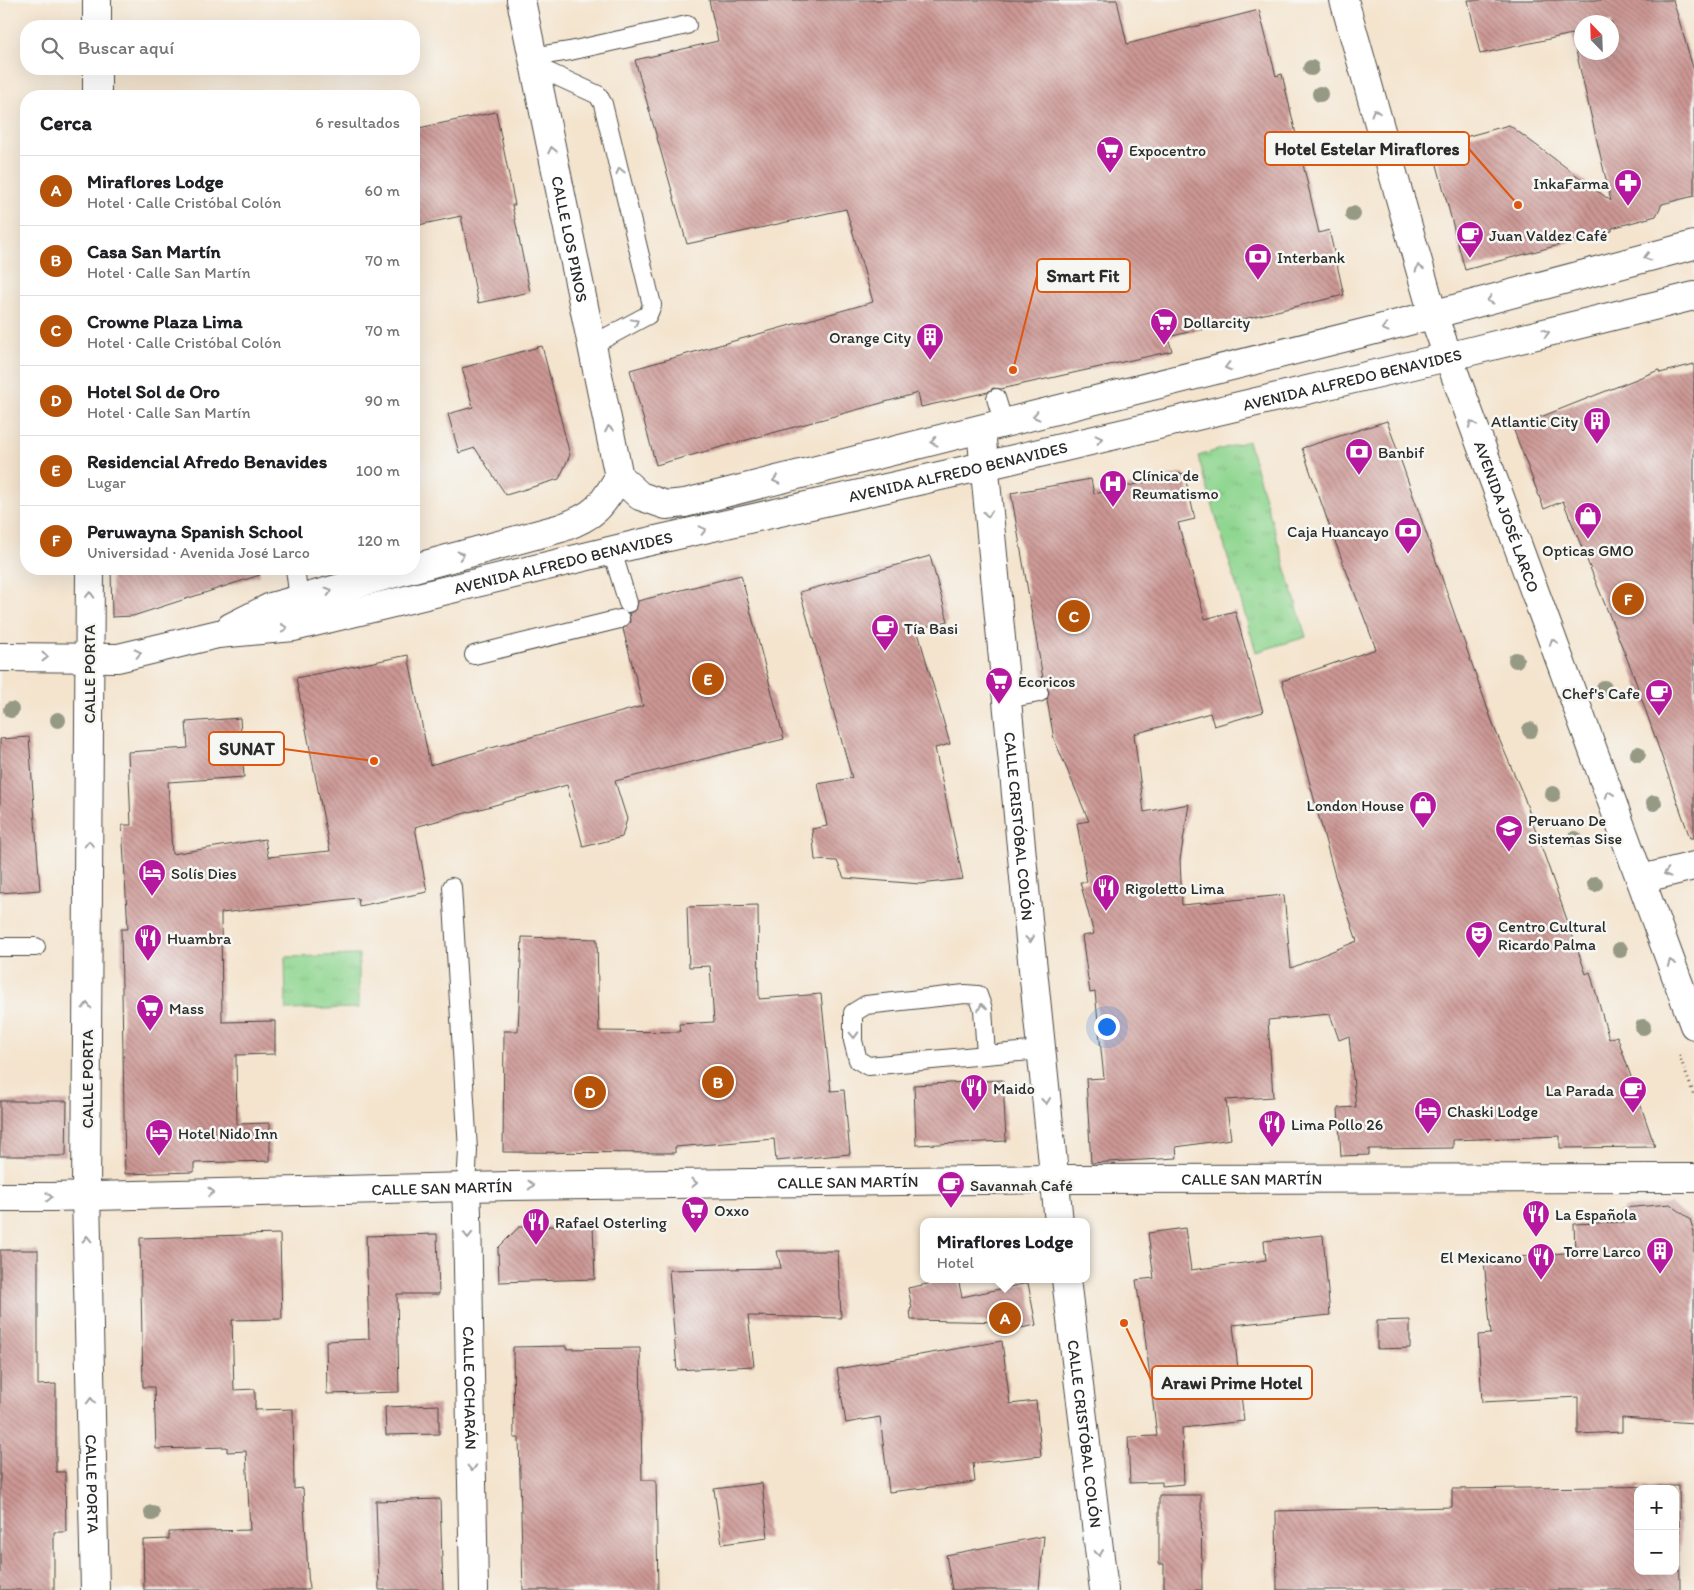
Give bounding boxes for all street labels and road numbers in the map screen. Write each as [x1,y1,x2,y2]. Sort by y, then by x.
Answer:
street label: CALLE LOS PINOS [547,174,592,304]
street label: AVENIDA ALFREDO BENAVIDES [1241,345,1464,415]
street label: AVENIDA ALFREDO BENAVIDES [847,438,1069,506]
street label: AVENIDA JOSÉ LARCO [1470,438,1543,595]
street label: AVENIDA ALFREDO BENAVIDES [452,528,674,598]
street label: CALLE PORTA [80,624,99,724]
street label: CALLE CRISTÓBAL COLÓN [1000,731,1037,921]
street label: CALLE PORTA [78,1029,97,1129]
street label: CALLE SAN MARTÍN [1181,1170,1322,1189]
street label: CALLE SAN MARTÍN [777,1172,919,1193]
street label: CALLE SAN MARTÍN [371,1177,513,1199]
street label: CALLE OCHARÁN [459,1326,480,1450]
street label: CALLE CRISTÓBAL COLÓN [1064,1339,1105,1529]
street label: CALLE PORTA [81,1434,103,1534]

